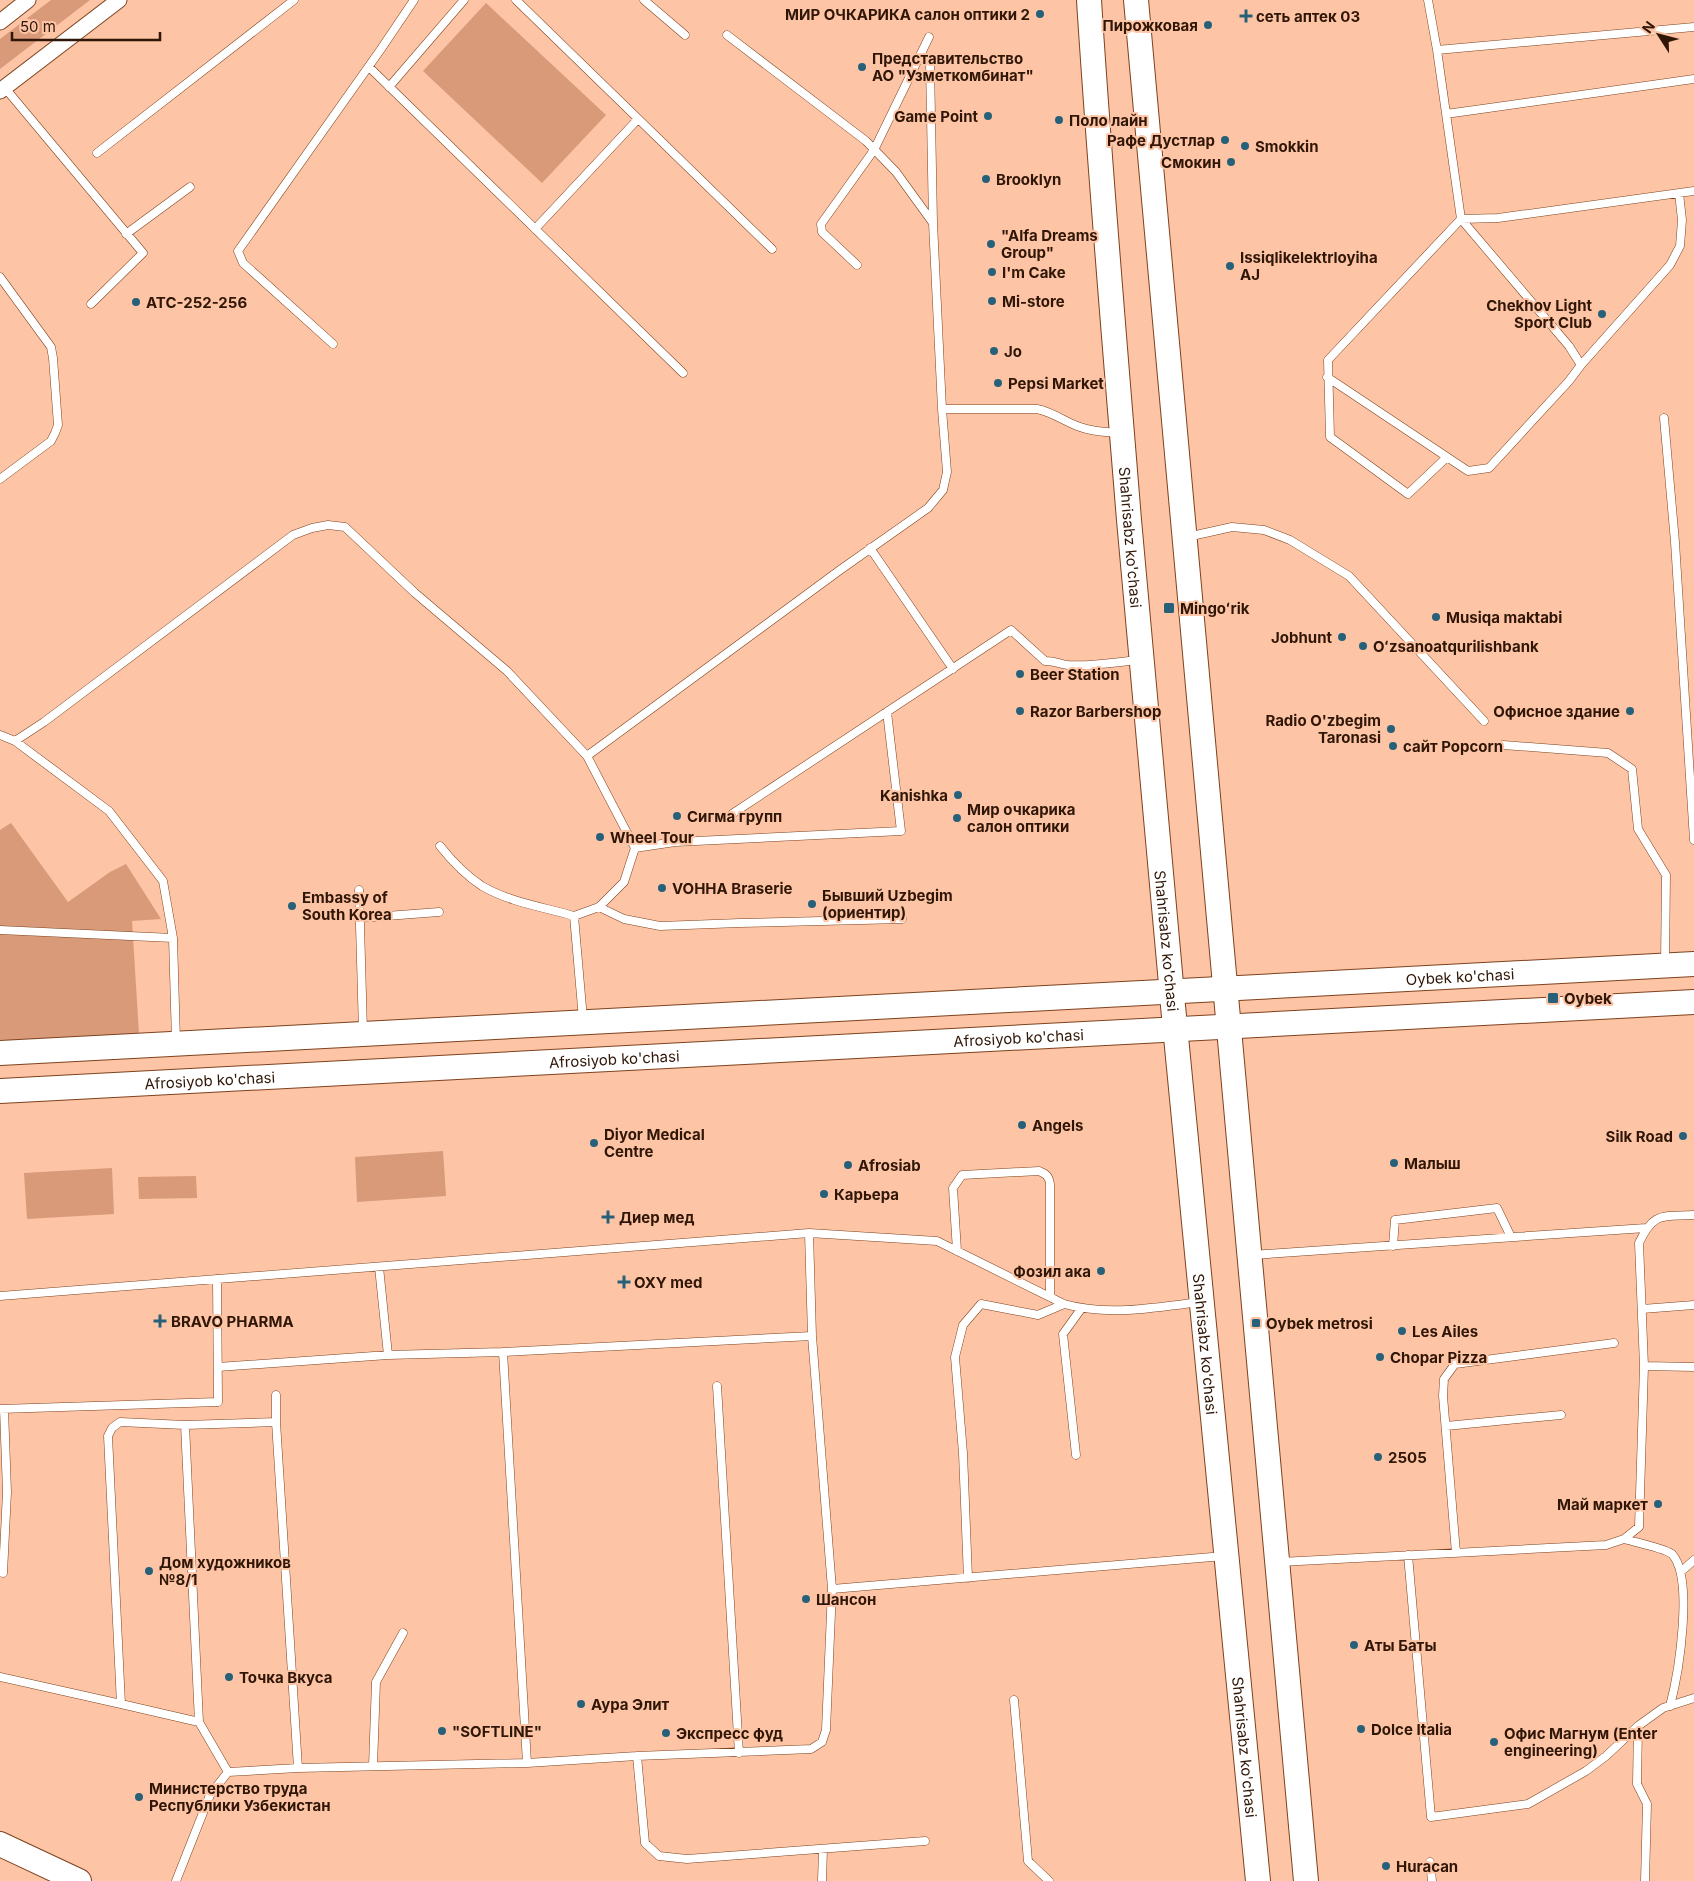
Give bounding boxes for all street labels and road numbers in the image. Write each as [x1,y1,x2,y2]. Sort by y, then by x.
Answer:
street label: Shahrisabz ko'chasi [1115,466,1146,609]
street label: Shahrisabz ko'chasi [1151,869,1183,1012]
street label: Oybek ko'chasi [1405,964,1515,989]
street label: Afrosiyob ko'chasi [953,1025,1084,1050]
street label: Afrosiyob ko'chasi [548,1046,680,1072]
street label: Afrosiyob ko'chasi [144,1067,276,1093]
street label: Shahrisabz ko'chasi [1189,1273,1222,1415]
street label: Shahrisabz ko'chasi [1229,1676,1261,1818]

